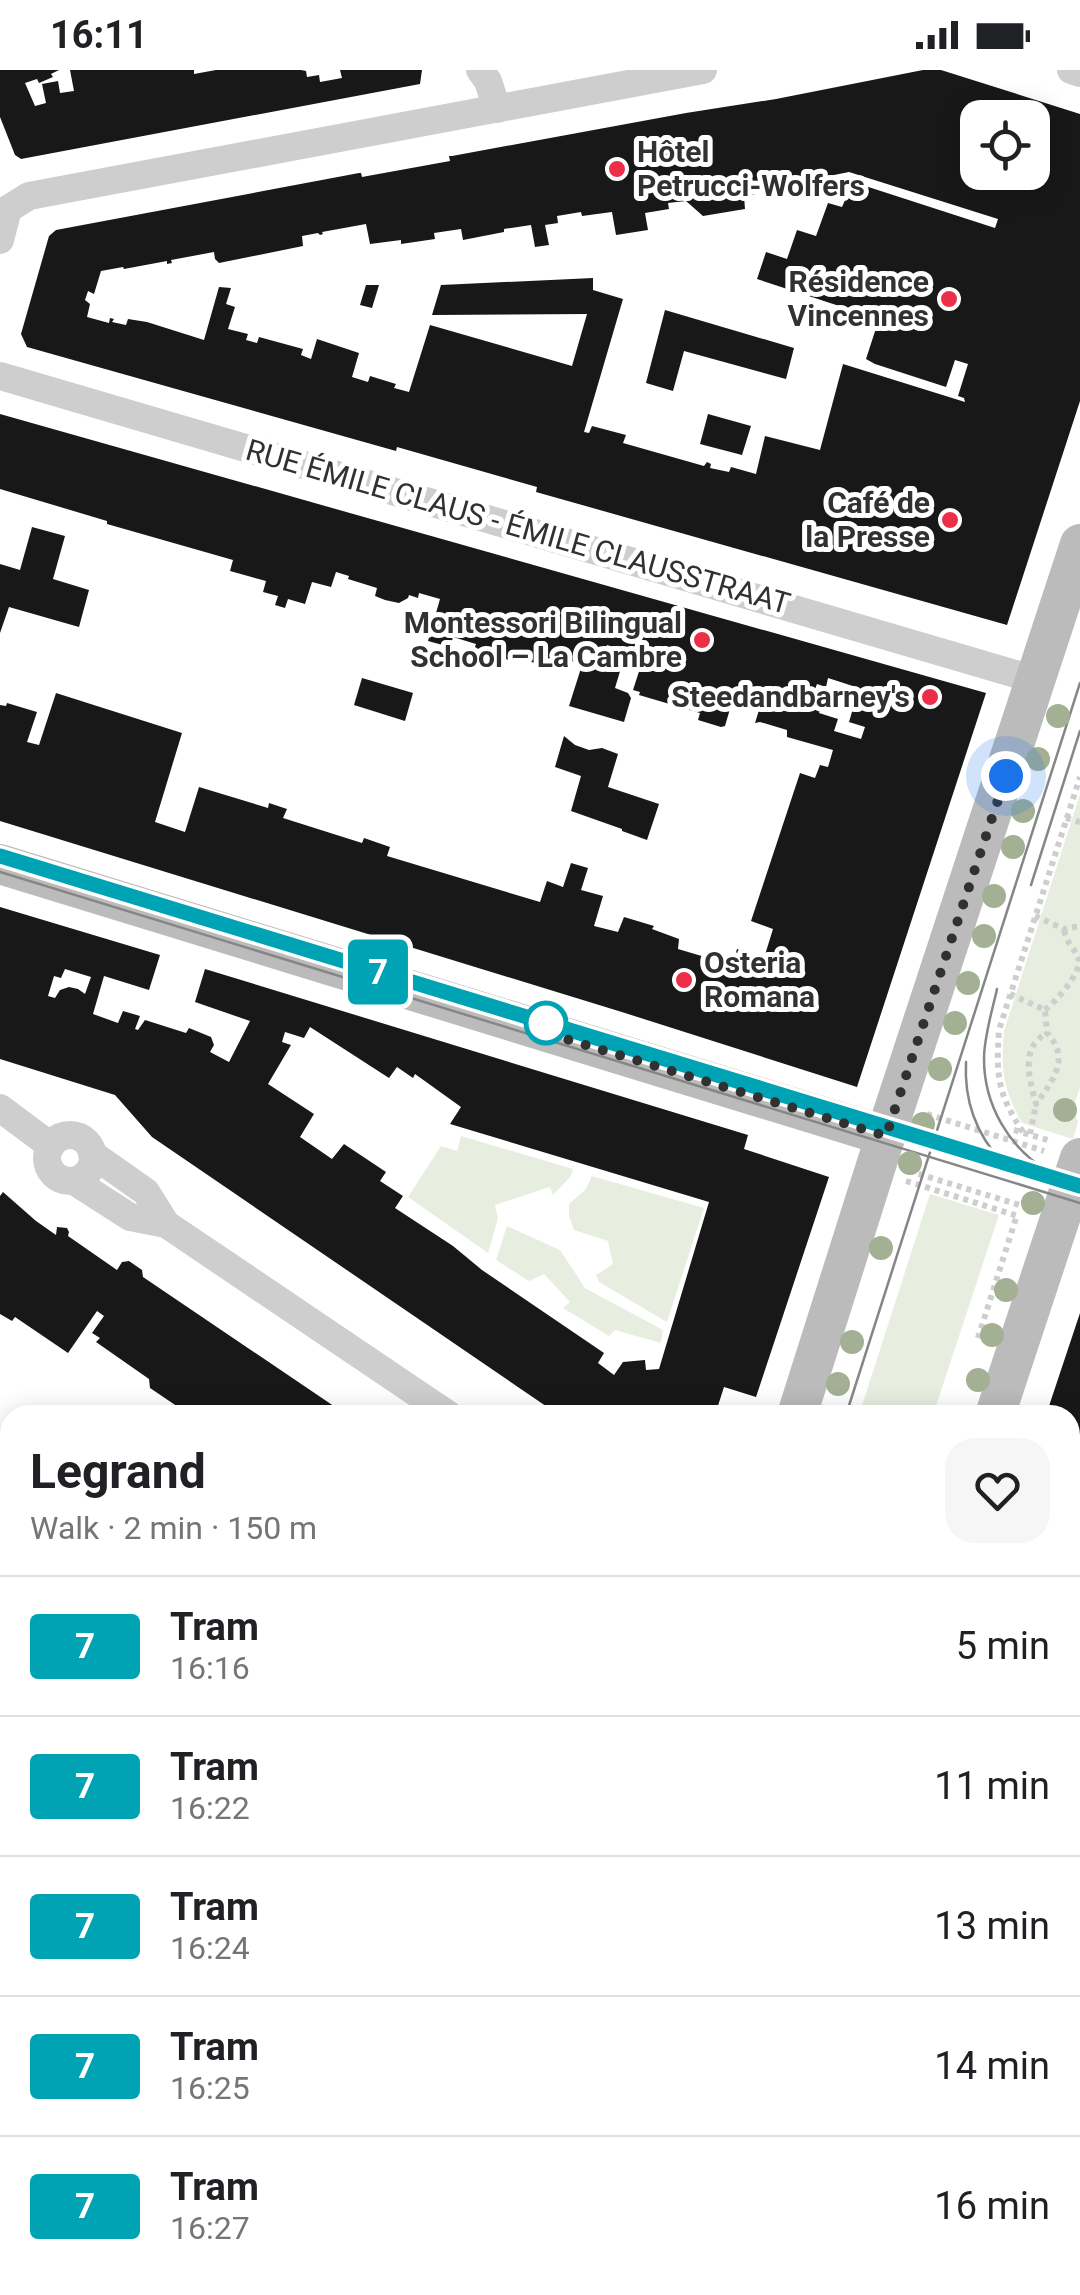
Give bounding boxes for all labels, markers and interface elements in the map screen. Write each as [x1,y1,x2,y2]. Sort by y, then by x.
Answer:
text: 16:11 [50,13,148,57]
map controls [960,100,1050,190]
button: locate [960,100,1050,190]
place label: Hôtel Petrucci-Wolfers [637,134,865,203]
marker: Hôtel Petrucci-Wolfers [606,158,628,180]
place label: Résidence Vincennes [788,264,929,333]
marker: Résidence Vincennes [938,288,960,310]
street label: RUE ÉMILE CLAUS - ÉMILE CLAUSSTRAAT [242,432,794,621]
place label: Café de la Presse [805,485,930,554]
marker: Café de la Presse [939,509,961,531]
place label: Montessori Bilingual School – La Cambre [404,605,682,674]
marker: Montessori Bilingual School – La Cambre [691,629,713,651]
place label: Steedandbarney's [671,679,910,714]
marker: Steedandbarney's [919,686,941,708]
your location [981,751,1031,801]
line badge: 7 [346,940,410,1004]
place label: Osteria Romana [704,945,815,1014]
text: 7 [368,952,388,993]
marker: Osteria Romana [673,969,695,991]
unlabelled marker [525,1002,567,1044]
button: heart [945,1438,1050,1543]
text: Legrand [30,1443,206,1500]
text: Walk · 2 min · 150 m [30,1509,317,1547]
text: Tram [170,1605,259,1649]
text: 5 min [956,1624,1050,1668]
text: 7 [75,1626,95,1667]
text: 16:16 [170,1649,250,1687]
text: Tram [170,1745,259,1789]
text: 11 min [934,1764,1050,1808]
text: 7 [75,1766,95,1807]
text: 16:22 [170,1789,250,1827]
text: Tram [170,1885,259,1929]
text: 13 min [934,1904,1050,1948]
text: 7 [75,1906,95,1947]
text: 16:24 [170,1929,250,1967]
text: Tram [170,2025,259,2069]
text: 14 min [934,2044,1050,2088]
text: 7 [75,2046,95,2087]
text: 16:25 [170,2069,250,2107]
text: Tram [170,2165,259,2209]
text: 16 min [934,2184,1050,2228]
text: 7 [75,2186,95,2227]
text: 16:27 [170,2209,250,2247]

